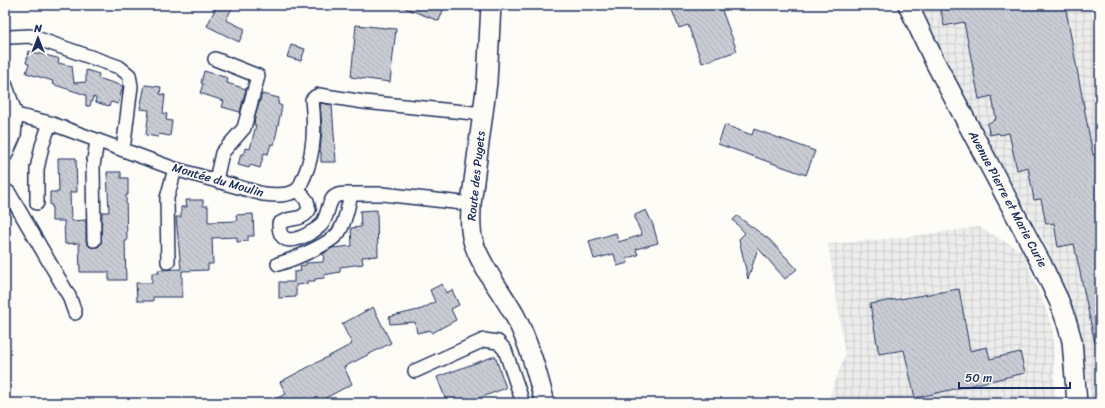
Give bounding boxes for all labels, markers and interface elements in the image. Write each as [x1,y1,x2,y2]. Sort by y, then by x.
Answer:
north arrow [18,18,58,58]
text: N [33,19,42,38]
street label: Avenue Pierre et Marie Curie [962,126,1054,272]
street label: Route des Pugets [460,130,492,222]
street label: Montée du Moulin [170,156,267,204]
scale bar [959,364,1070,390]
text: 50 m [965,367,992,389]

